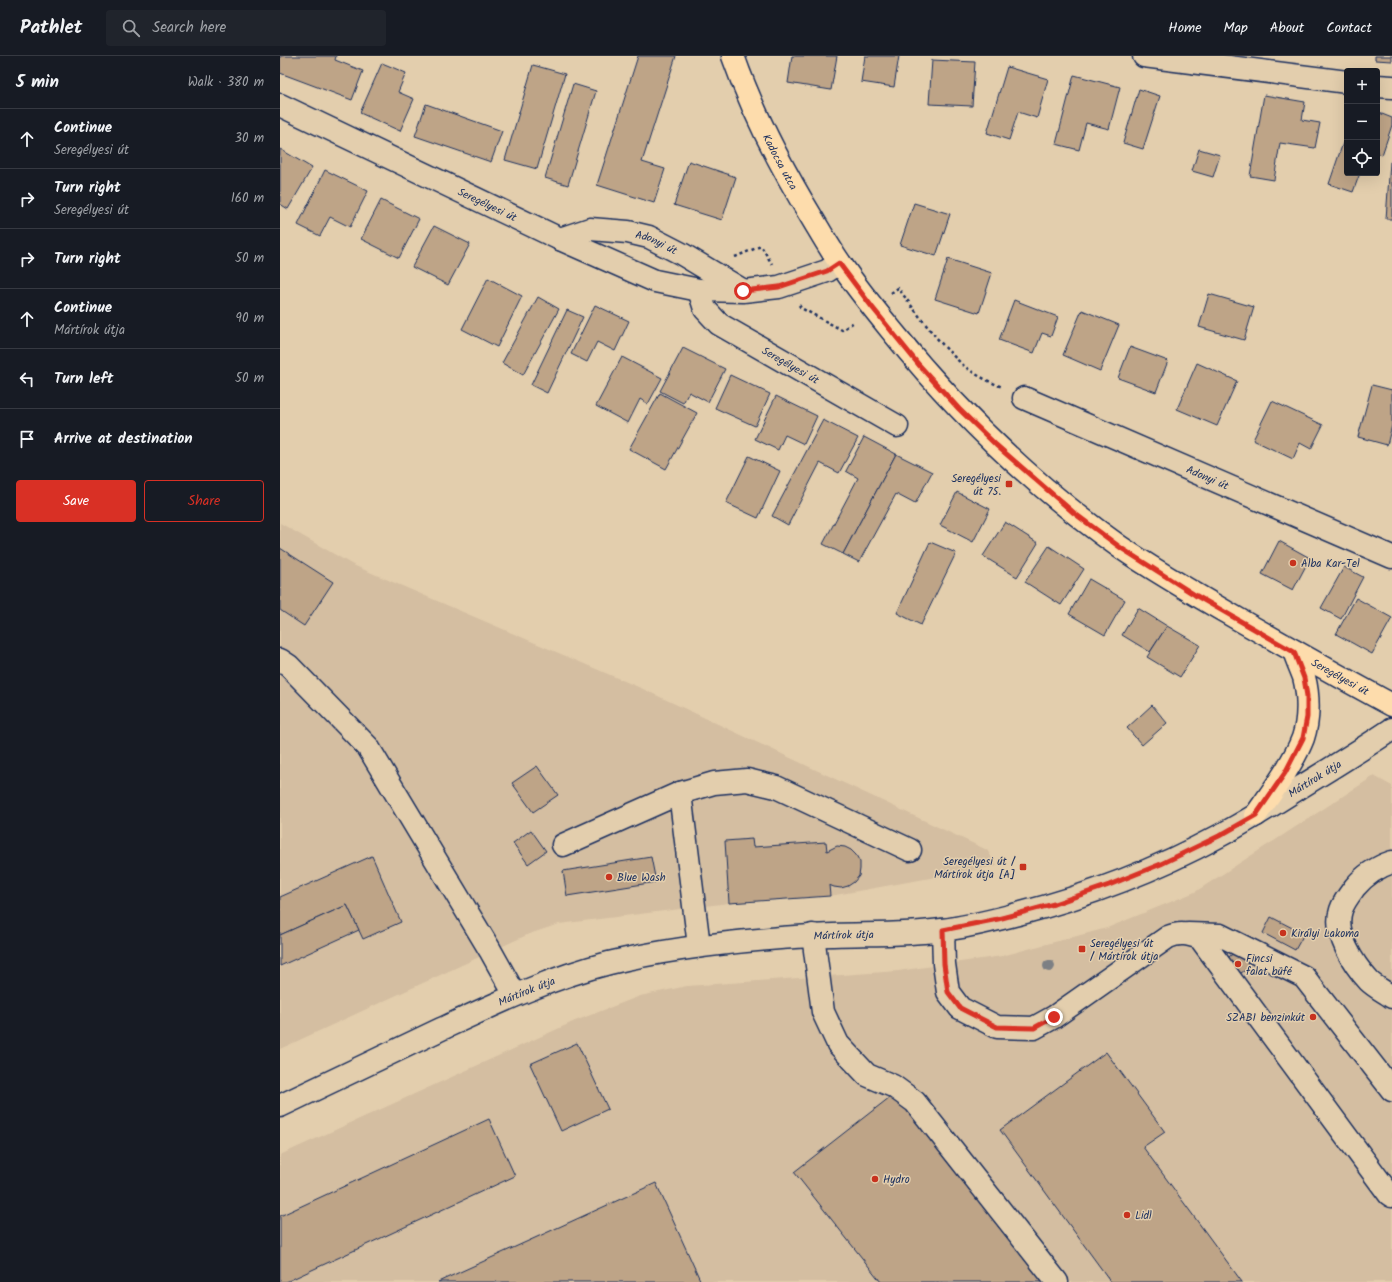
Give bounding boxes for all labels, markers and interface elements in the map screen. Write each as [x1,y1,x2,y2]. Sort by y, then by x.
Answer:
search box [106,10,386,46]
text: Pathlet [20,13,82,43]
text: Search here [152,16,226,40]
icon: search [120,17,142,39]
text: Home [1168,17,1202,39]
text: Map [1224,17,1248,39]
text: About [1270,17,1304,39]
text: Contact [1326,17,1372,39]
map controls [1344,68,1380,176]
button: + [1344,68,1380,104]
text: 5 min [16,69,59,96]
text: Walk · 380 m [188,72,264,93]
button: − [1344,104,1380,140]
text: Continue [54,116,112,140]
icon: ahead [16,128,38,150]
text: 30 m [235,128,264,149]
street label: Kadocsa utca [757,131,802,194]
text: Seregélyesi út [54,140,129,161]
button: locate [1344,140,1380,176]
text: Turn right [54,176,121,200]
street label: Seregélyesi út [454,183,520,227]
icon: right [16,188,38,210]
text: 160 m [231,188,264,209]
text: Seregélyesi út [54,200,129,221]
street label: Adonyi út [633,226,681,260]
text: Turn right [54,247,121,271]
icon: right [16,248,38,270]
text: 50 m [235,248,264,269]
route start [734,282,752,300]
text: Continue [54,296,112,320]
icon: ahead [16,308,38,330]
text: 90 m [236,308,264,329]
text: Mártírok útja [54,320,125,341]
street label: Seregélyesi út [758,342,823,390]
text: Turn left [54,367,114,391]
icon: left [16,368,38,390]
text: 50 m [235,368,264,389]
text: Arrive at destination [54,427,193,451]
icon: arrive [16,428,38,450]
street label: Adonyi út [1183,461,1232,496]
place label: Seregélyesi út 75. [951,470,1001,501]
marker: Seregélyesi út 75. [1004,479,1014,489]
button: Save [16,480,136,522]
button: Share [144,480,264,522]
place label: Alba Kar-Tel [1301,555,1360,573]
marker: Alba Kar-Tel [1288,558,1298,568]
street label: Seregélyesi út [1308,654,1373,701]
street label: Mártírok útja [1285,756,1345,803]
place label: Seregélyesi út / Mártírok útja [A] [934,853,1016,884]
marker: Seregélyesi út / Mártírok útja [A] [1018,862,1028,872]
place label: Blue Wash [617,869,666,887]
marker: Blue Wash [604,872,614,882]
place label: Királyi Lakoma [1291,925,1359,943]
street label: Mártírok útja [813,926,874,946]
marker: Királyi Lakoma [1278,928,1288,938]
place label: Seregélyesi út / Mártírok útja [1090,935,1158,966]
marker: Seregélyesi út / Mártírok útja [1077,944,1087,954]
place label: Fincsi falat büfé [1246,950,1293,981]
marker: Fincsi falat büfé [1233,959,1243,969]
street label: Mártírok útja [496,972,558,1012]
route end [1045,1008,1063,1026]
place label: SZABI benzinkút [1226,1009,1306,1027]
marker: SZABI benzinkút [1308,1012,1318,1022]
place label: Hydro [883,1171,910,1189]
marker: Hydro [870,1174,880,1184]
place label: Lidl [1135,1207,1152,1225]
marker: Lidl [1122,1210,1132,1220]

